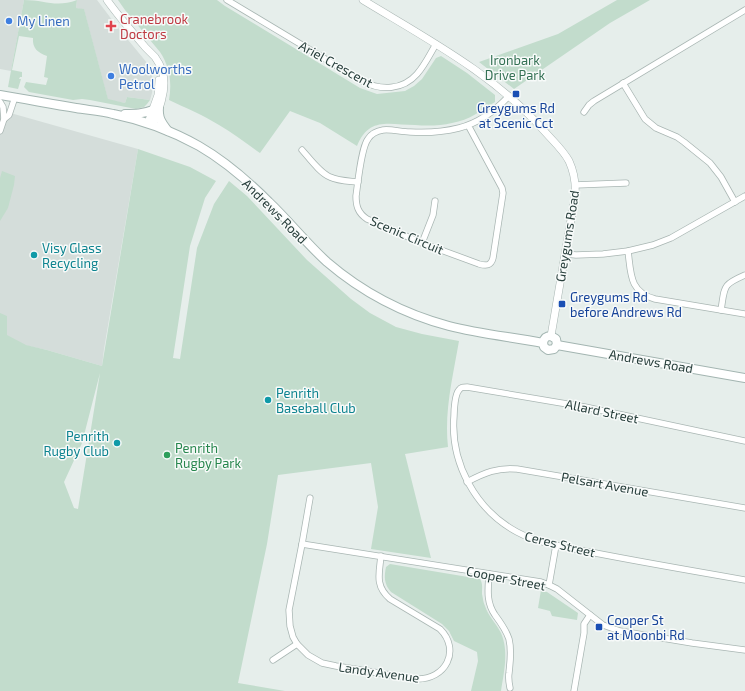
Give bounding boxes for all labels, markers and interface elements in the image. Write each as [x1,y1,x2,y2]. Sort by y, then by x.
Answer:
place label: Cranebrook Doctors [120,11,189,42]
place label: My Linen [17,13,70,29]
marker: My Linen [4,16,14,26]
marker: Cranebrook Doctors [105,20,117,32]
street label: Ariel Crescent [296,37,376,91]
park label: Ironbark Drive Park [485,52,546,83]
place label: Woolworths Petrol [119,61,192,92]
marker: Woolworths Petrol [106,71,116,81]
marker: Greygums Rd at Scenic Cct [511,89,521,99]
place label: Greygums Rd at Scenic Cct [477,100,555,131]
street label: Andrews Road [239,175,311,247]
street label: Greygums Road [552,189,582,283]
street label: Scenic Circuit [368,212,446,258]
place label: Visy Glass Recycling [42,240,102,271]
marker: Visy Glass Recycling [29,250,39,260]
place label: Greygums Rd before Andrews Rd [570,289,682,320]
marker: Greygums Rd before Andrews Rd [557,299,567,309]
street label: Andrews Road [608,346,694,376]
place label: Penrith Baseball Club [276,385,356,416]
marker: Penrith Baseball Club [263,395,273,405]
street label: Allard Street [564,395,640,427]
place label: Penrith Rugby Club [43,428,109,459]
marker: Penrith Rugby Club [112,438,122,448]
place label: Penrith Rugby Park [175,440,242,471]
marker: Penrith Rugby Park [162,450,172,460]
street label: Pelsart Avenue [560,468,650,500]
street label: Ceres Street [523,528,597,560]
street label: Cooper Street [465,562,547,594]
place label: Cooper St at Moonbi Rd [607,612,685,643]
marker: Cooper St at Moonbi Rd [594,622,604,632]
street label: Landy Avenue [338,658,421,686]

